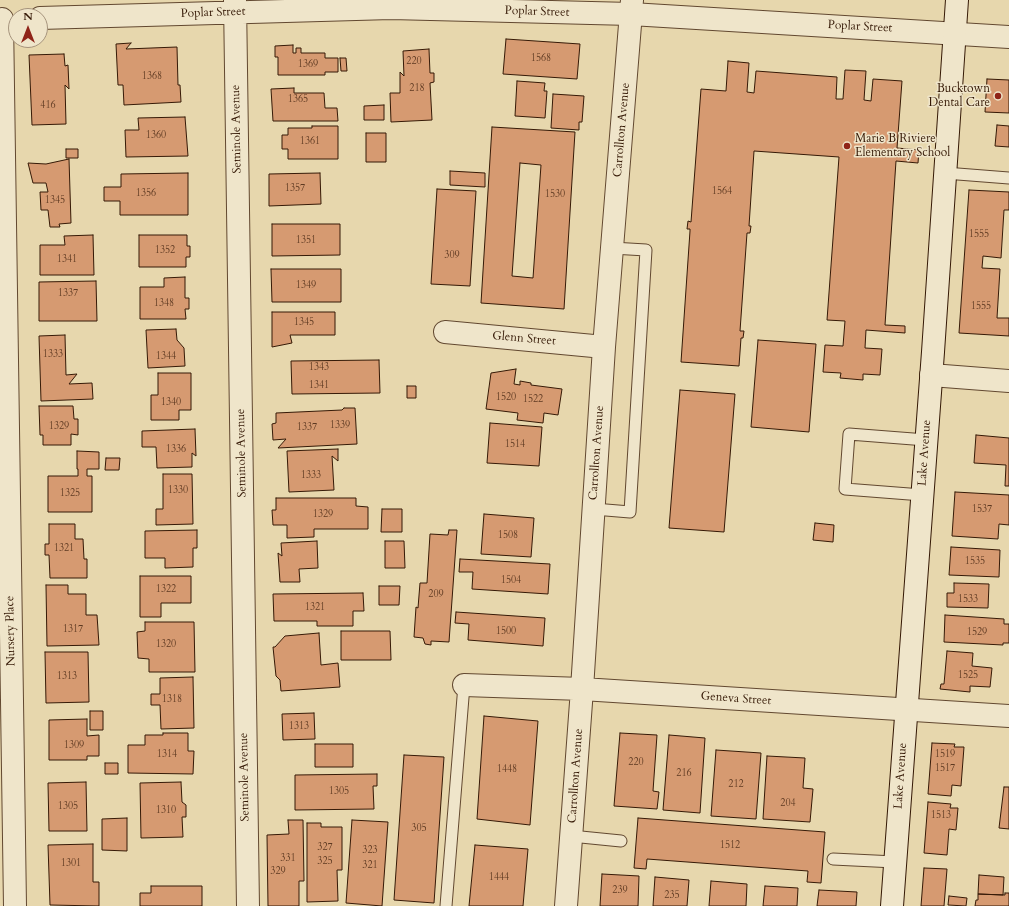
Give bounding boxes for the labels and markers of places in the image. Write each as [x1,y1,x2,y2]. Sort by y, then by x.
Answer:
place label: Bucktown Dental Care [929,82,990,110]
marker: Bucktown Dental Care [993,91,1003,101]
place label: Marie B Riviere Elementary School [855,132,950,160]
marker: Marie B Riviere Elementary School [842,141,852,151]

